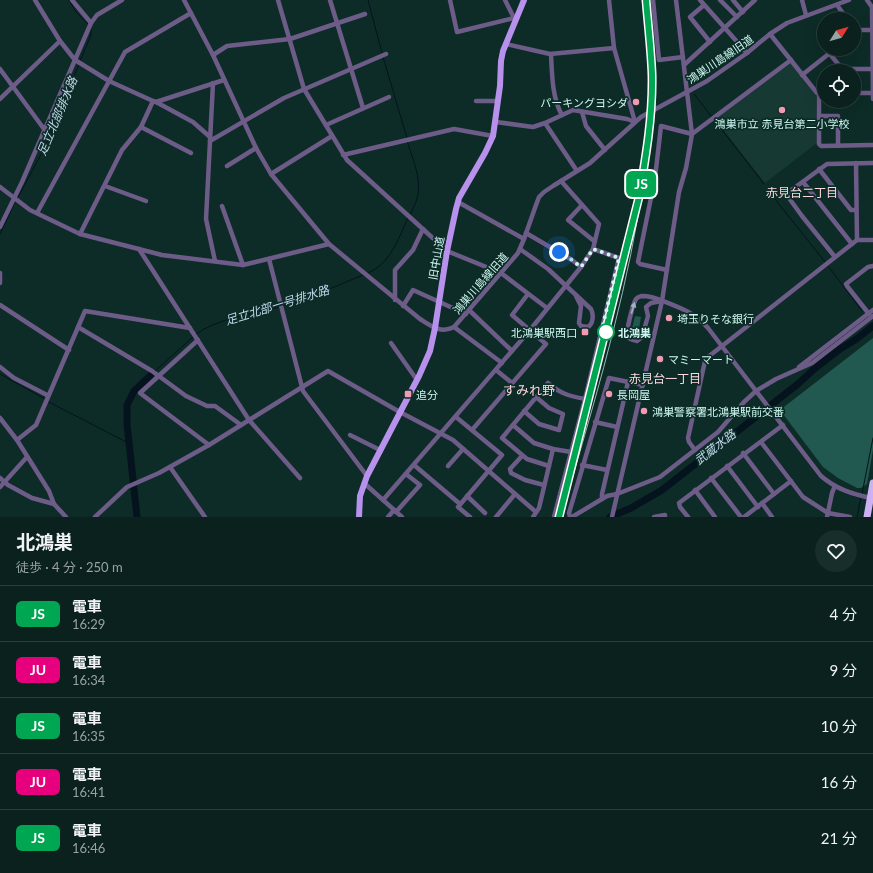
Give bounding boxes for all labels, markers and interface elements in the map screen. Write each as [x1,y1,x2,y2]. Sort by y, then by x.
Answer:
north arrow [817,12,861,56]
map controls [817,12,861,108]
street label: 鴻巣川島線旧道 [684,32,756,86]
button: locate [817,64,861,108]
water label: 足立北部排水路 [34,73,81,158]
place label: パーキングヨシダ [540,96,628,109]
marker: パーキングヨシダ [631,97,641,107]
marker: 鴻巣市立 赤見台第二小学校 [777,105,787,115]
place label: 鴻巣市立 赤見台第二小学校 [715,117,849,130]
line badge: JS [623,171,659,197]
text: JS [634,175,648,192]
district label: 赤見台二丁目 [766,185,838,200]
street label: 旧中山道 [426,235,446,281]
your location [549,242,569,262]
street label: 鴻巣川島線旧道 [450,250,510,316]
water label: 足立北部一号排水路 [223,282,332,328]
one-way arrow [630,302,636,314]
place label: 埼玉りそな銀行 [677,312,754,325]
marker: 埼玉りそな銀行 [664,313,674,323]
marker: 北鴻巣 [597,323,615,341]
place label: 北鴻巣駅西口 [511,326,577,339]
place label: 北鴻巣 [618,326,651,339]
marker: 北鴻巣駅西口 [580,327,590,337]
place label: マミーマート [668,353,734,366]
marker: マミーマート [655,354,665,364]
district label: 赤見台一丁目 [629,371,701,386]
district label: すみれ野 [503,382,555,398]
place label: 追分 [416,388,438,401]
place label: 長岡屋 [617,388,650,401]
marker: 追分 [403,389,413,399]
marker: 長岡屋 [604,389,614,399]
place label: 鴻巣警察署北鴻巣駅前交番 [652,405,784,418]
marker: 鴻巣警察署北鴻巣駅前交番 [639,406,649,416]
water label: 武蔵水路 [691,426,739,468]
text: 北鴻巣 [16,530,73,553]
button: heart [815,530,857,572]
text: 徒歩 · 4 分 · 250 m [16,559,123,575]
text: 電車 [72,597,102,615]
text: JS [31,605,45,622]
text: 4 分 [829,605,857,623]
text: 16:29 [72,616,105,632]
text: 電車 [72,653,102,671]
text: JU [30,661,46,678]
text: 9 分 [829,661,857,679]
text: 16:34 [72,672,105,688]
text: 電車 [72,709,102,727]
text: JS [31,717,45,734]
text: 10 分 [821,717,857,735]
text: 16:35 [72,728,105,744]
text: 電車 [72,765,102,783]
text: JU [30,773,46,790]
text: 16 分 [821,773,857,791]
text: 16:41 [72,784,105,800]
text: 電車 [72,821,102,839]
text: JS [31,829,45,846]
text: 21 分 [821,829,857,847]
text: 16:46 [72,840,105,856]

